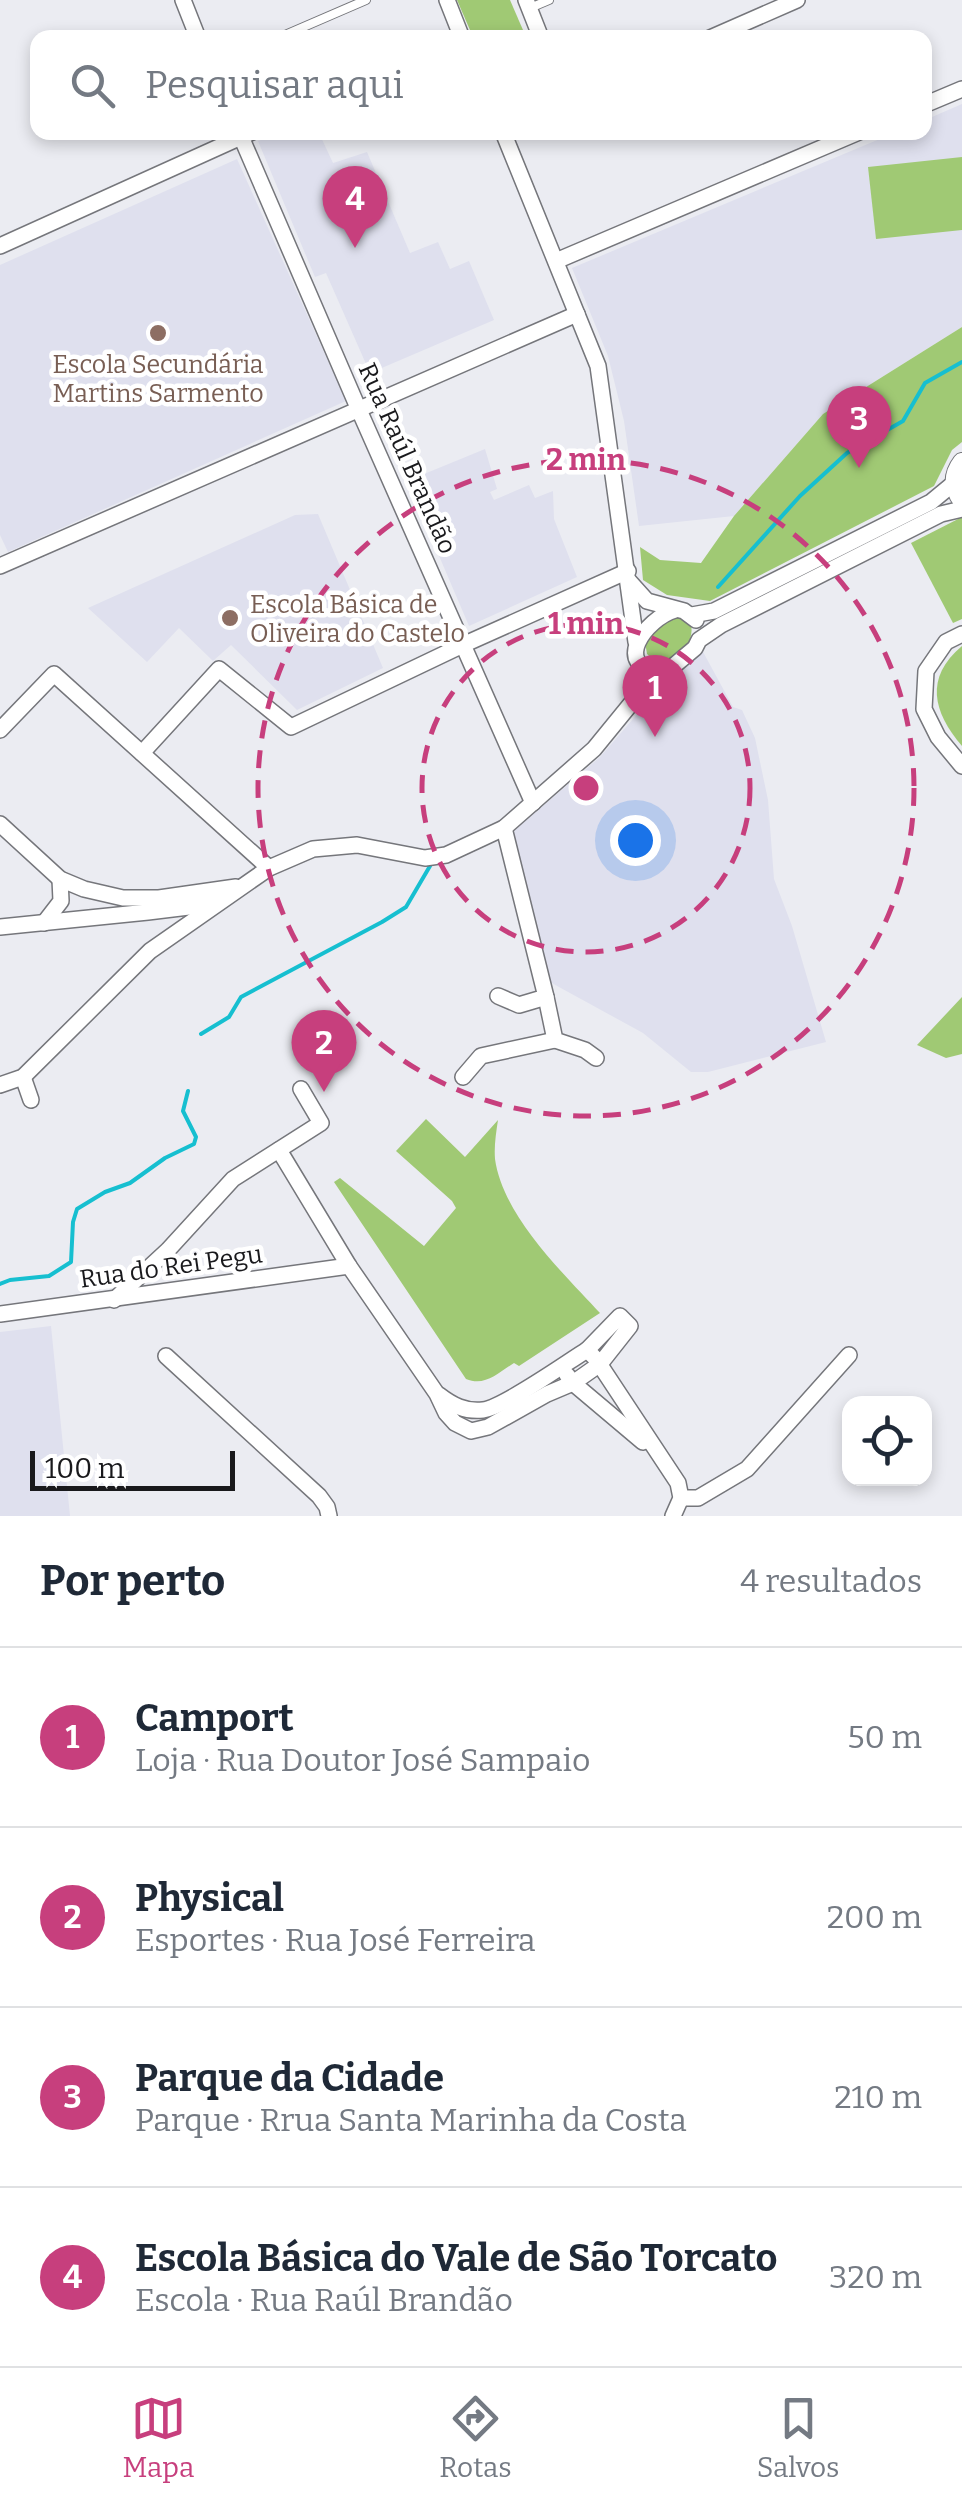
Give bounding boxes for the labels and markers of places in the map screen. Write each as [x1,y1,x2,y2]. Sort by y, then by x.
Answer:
pin: 4 [322,166,388,248]
marker: Escola Secundária Martins Sarmento [147,322,169,344]
place label: Escola Secundária Martins Sarmento [52,350,264,409]
pin: 3 [826,386,892,468]
place label: Escola Básica de Oliveira do Castelo [250,590,465,649]
marker: Escola Básica de Oliveira do Castelo [219,607,241,629]
pin: 1 [622,654,688,737]
centre of rings [568,770,604,806]
pin: 2 [292,1010,356,1092]

